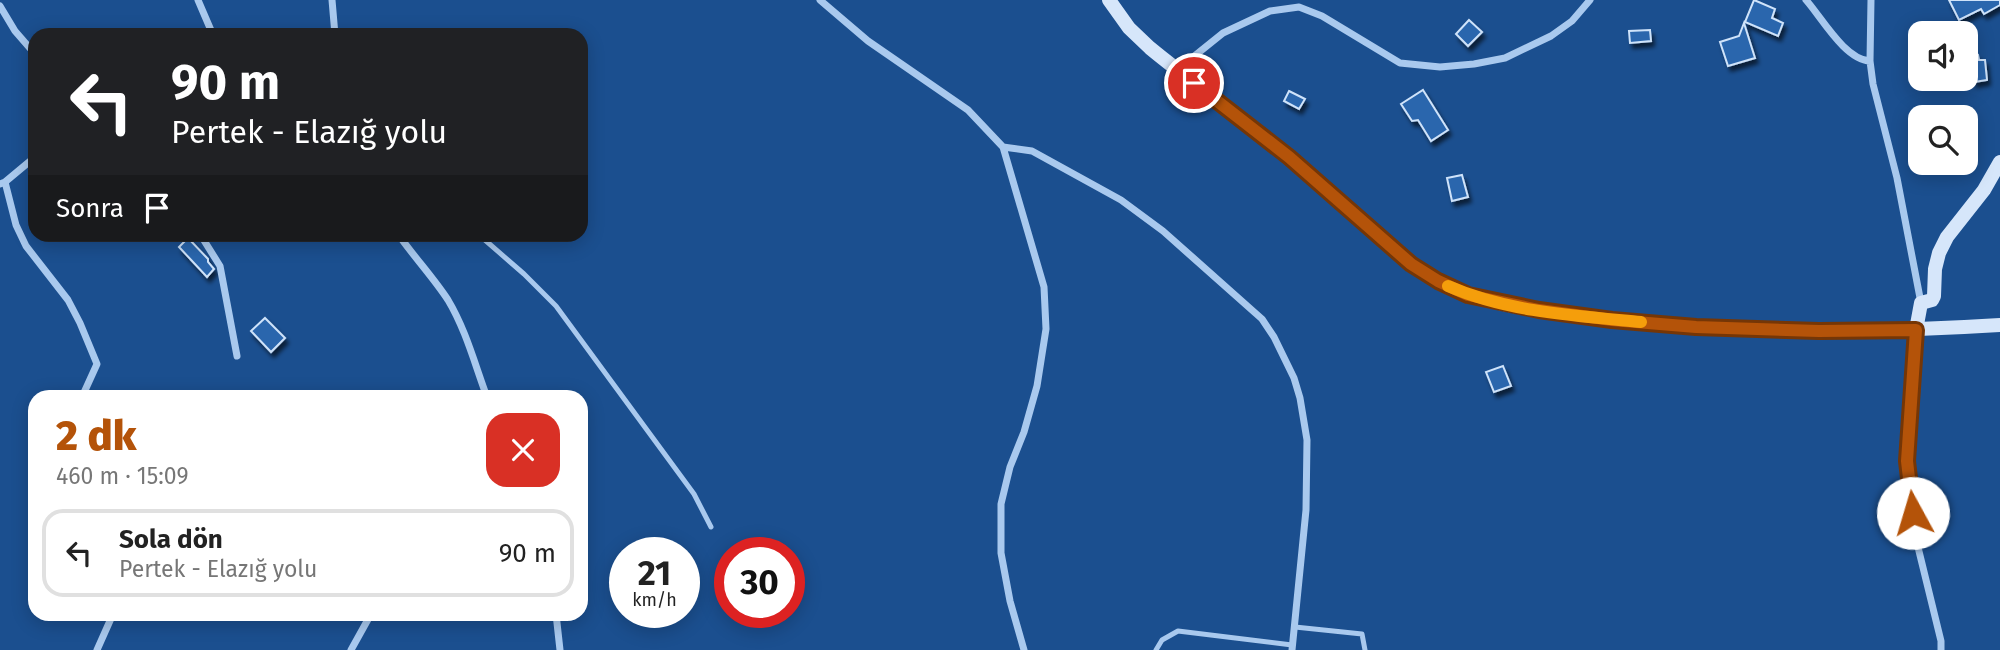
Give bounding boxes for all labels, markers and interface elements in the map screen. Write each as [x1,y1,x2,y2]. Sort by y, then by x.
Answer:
map controls [1908,21,1978,175]
button: sound [1908,21,1978,91]
text: 90 m [171,53,280,112]
pin [1164,53,1224,113]
icon: left [56,56,147,147]
icon: arrive [1175,64,1213,102]
button: search [1908,105,1978,175]
text: Pertek - Elazığ yolu [171,113,447,151]
icon: arrive [138,189,176,227]
text: Sonra [56,193,124,224]
text: 2 dk [56,411,136,461]
button: close [486,413,560,487]
text: 460 m · 15:09 [56,462,189,490]
position arrow [1876,476,1950,550]
text: Sola dön [119,524,223,555]
icon: left [60,534,98,572]
speed limit sign: 30 [714,537,805,628]
text: 90 m [499,538,556,569]
text: 21 [638,552,671,594]
text: Pertek - Elazığ yolu [119,555,317,583]
text: km/h [632,589,677,611]

